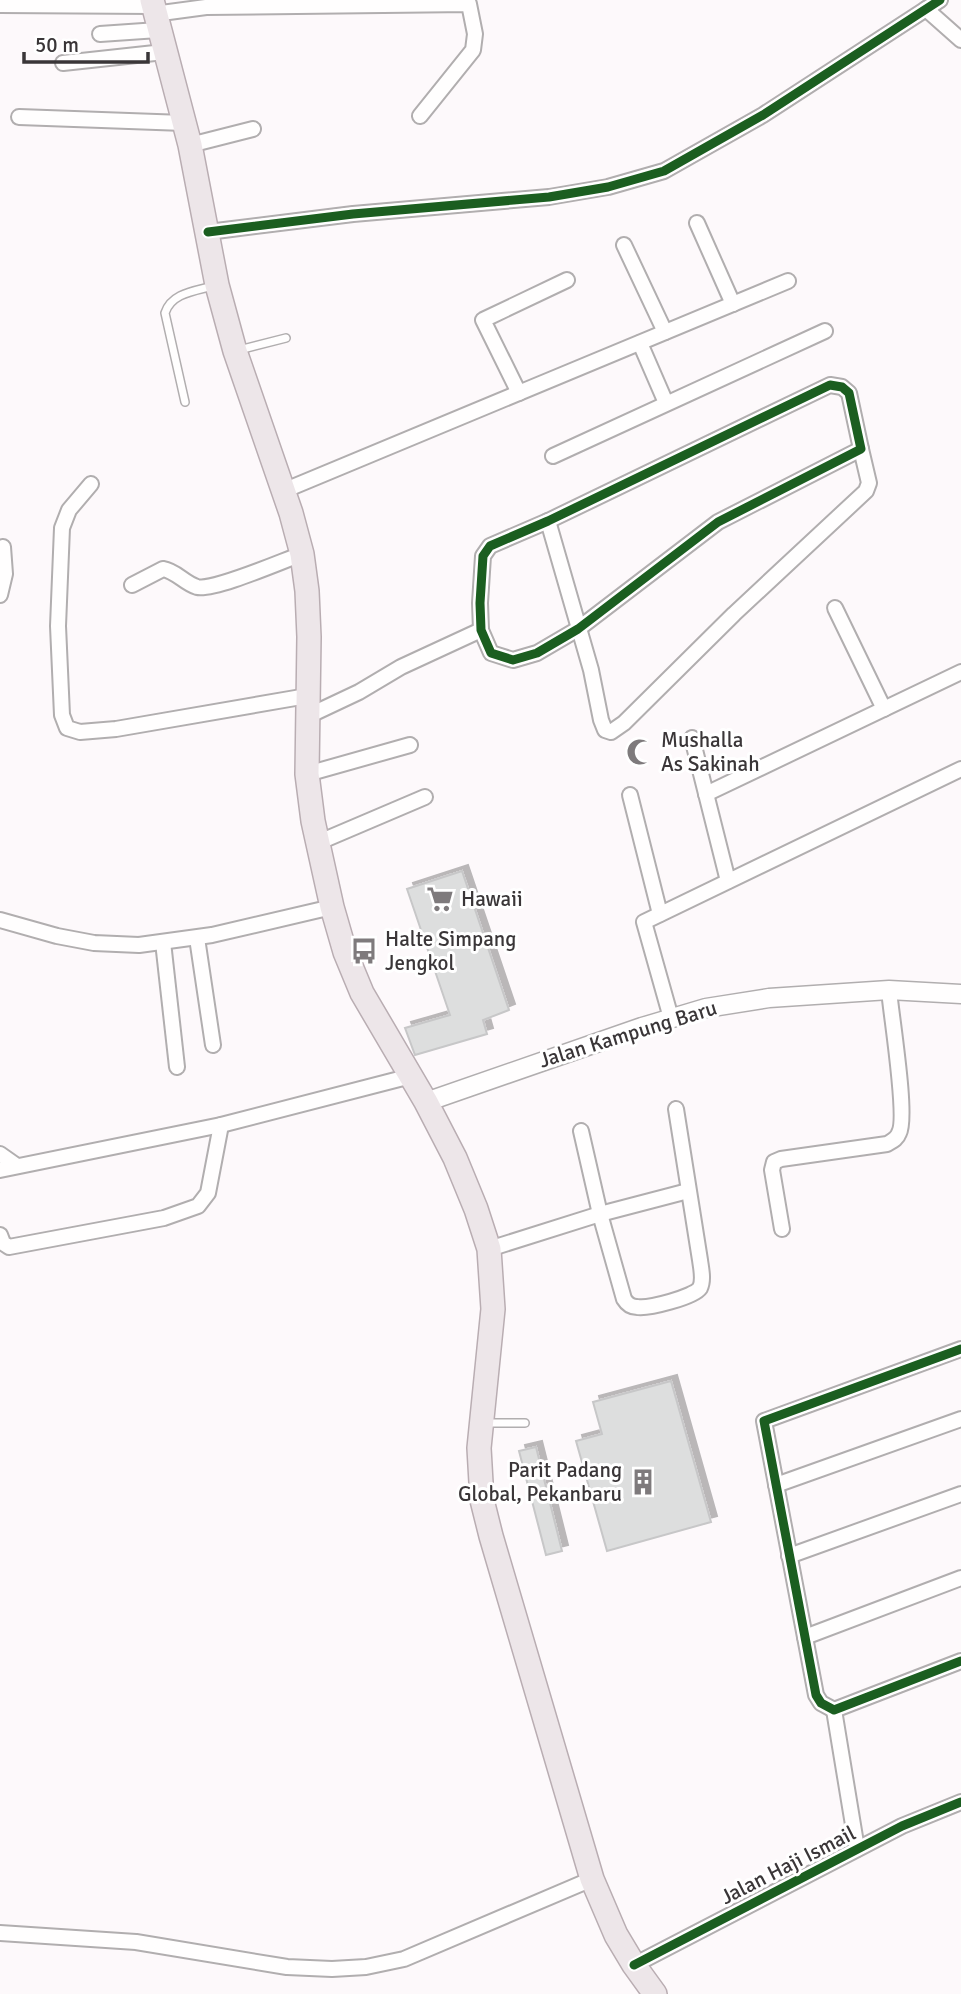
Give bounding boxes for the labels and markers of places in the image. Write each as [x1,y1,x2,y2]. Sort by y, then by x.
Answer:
place label: Mushalla As Sakinah [661,727,760,777]
mosque icon: Mushalla As Sakinah [625,737,655,767]
supermarket icon: Hawaii [425,884,455,914]
place label: Hawaii [461,886,523,912]
place label: Halte Simpang Jengkol [385,926,516,976]
bus stop icon: Halte Simpang Jengkol [349,936,379,966]
place label: Parit Padang Global, Pekanbaru [458,1457,622,1507]
building icon: Parit Padang Global, Pekanbaru [628,1467,658,1497]

